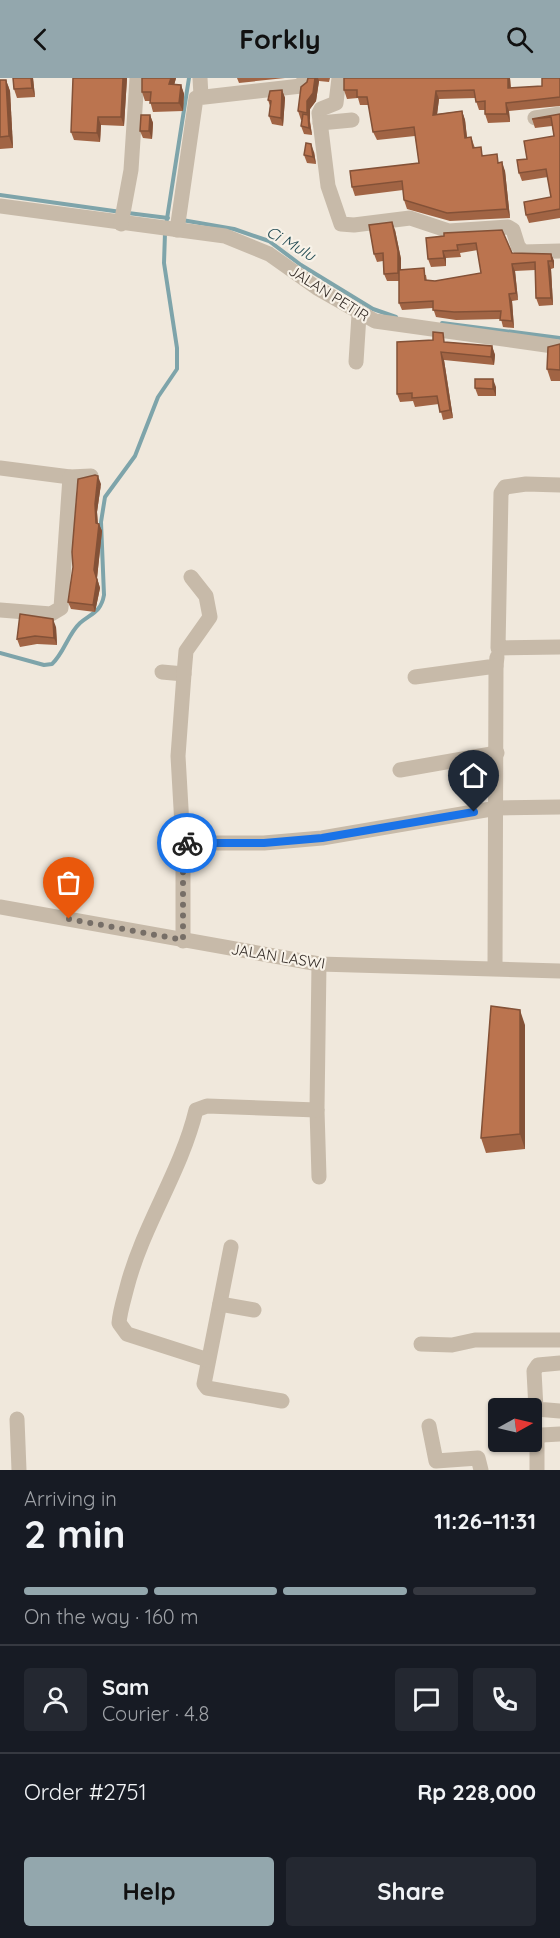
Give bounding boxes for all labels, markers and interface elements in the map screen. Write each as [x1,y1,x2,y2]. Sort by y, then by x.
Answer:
text: Forkly [239,22,321,56]
icon: back [24,23,57,56]
icon: search [503,23,536,56]
water label: Ci Mulu [263,221,320,265]
street label: JALAN PETIR [285,261,373,325]
pin [448,750,499,812]
icon: home [457,759,490,792]
courier [157,813,217,873]
icon: bike [171,827,204,860]
pin [43,857,94,919]
icon: bag [52,866,85,899]
street label: JALAN LASWI [230,939,326,973]
north arrow [488,1398,542,1452]
map controls [488,1398,542,1452]
text: Arriving in [24,1486,117,1511]
text: 11:26–11:31 [434,1507,536,1535]
text: 2 min [24,1509,126,1558]
text: On the way · 160 m [24,1604,198,1629]
button: person [24,1668,87,1731]
button: chat [395,1668,458,1731]
button: phone [473,1668,536,1731]
text: Sam [102,1673,149,1701]
text: Courier · 4.8 [102,1701,209,1726]
text: Order #2751 [24,1778,147,1806]
text: Rp 228,000 [417,1778,536,1806]
button: Help [24,1857,274,1926]
button: Share [286,1857,536,1926]

